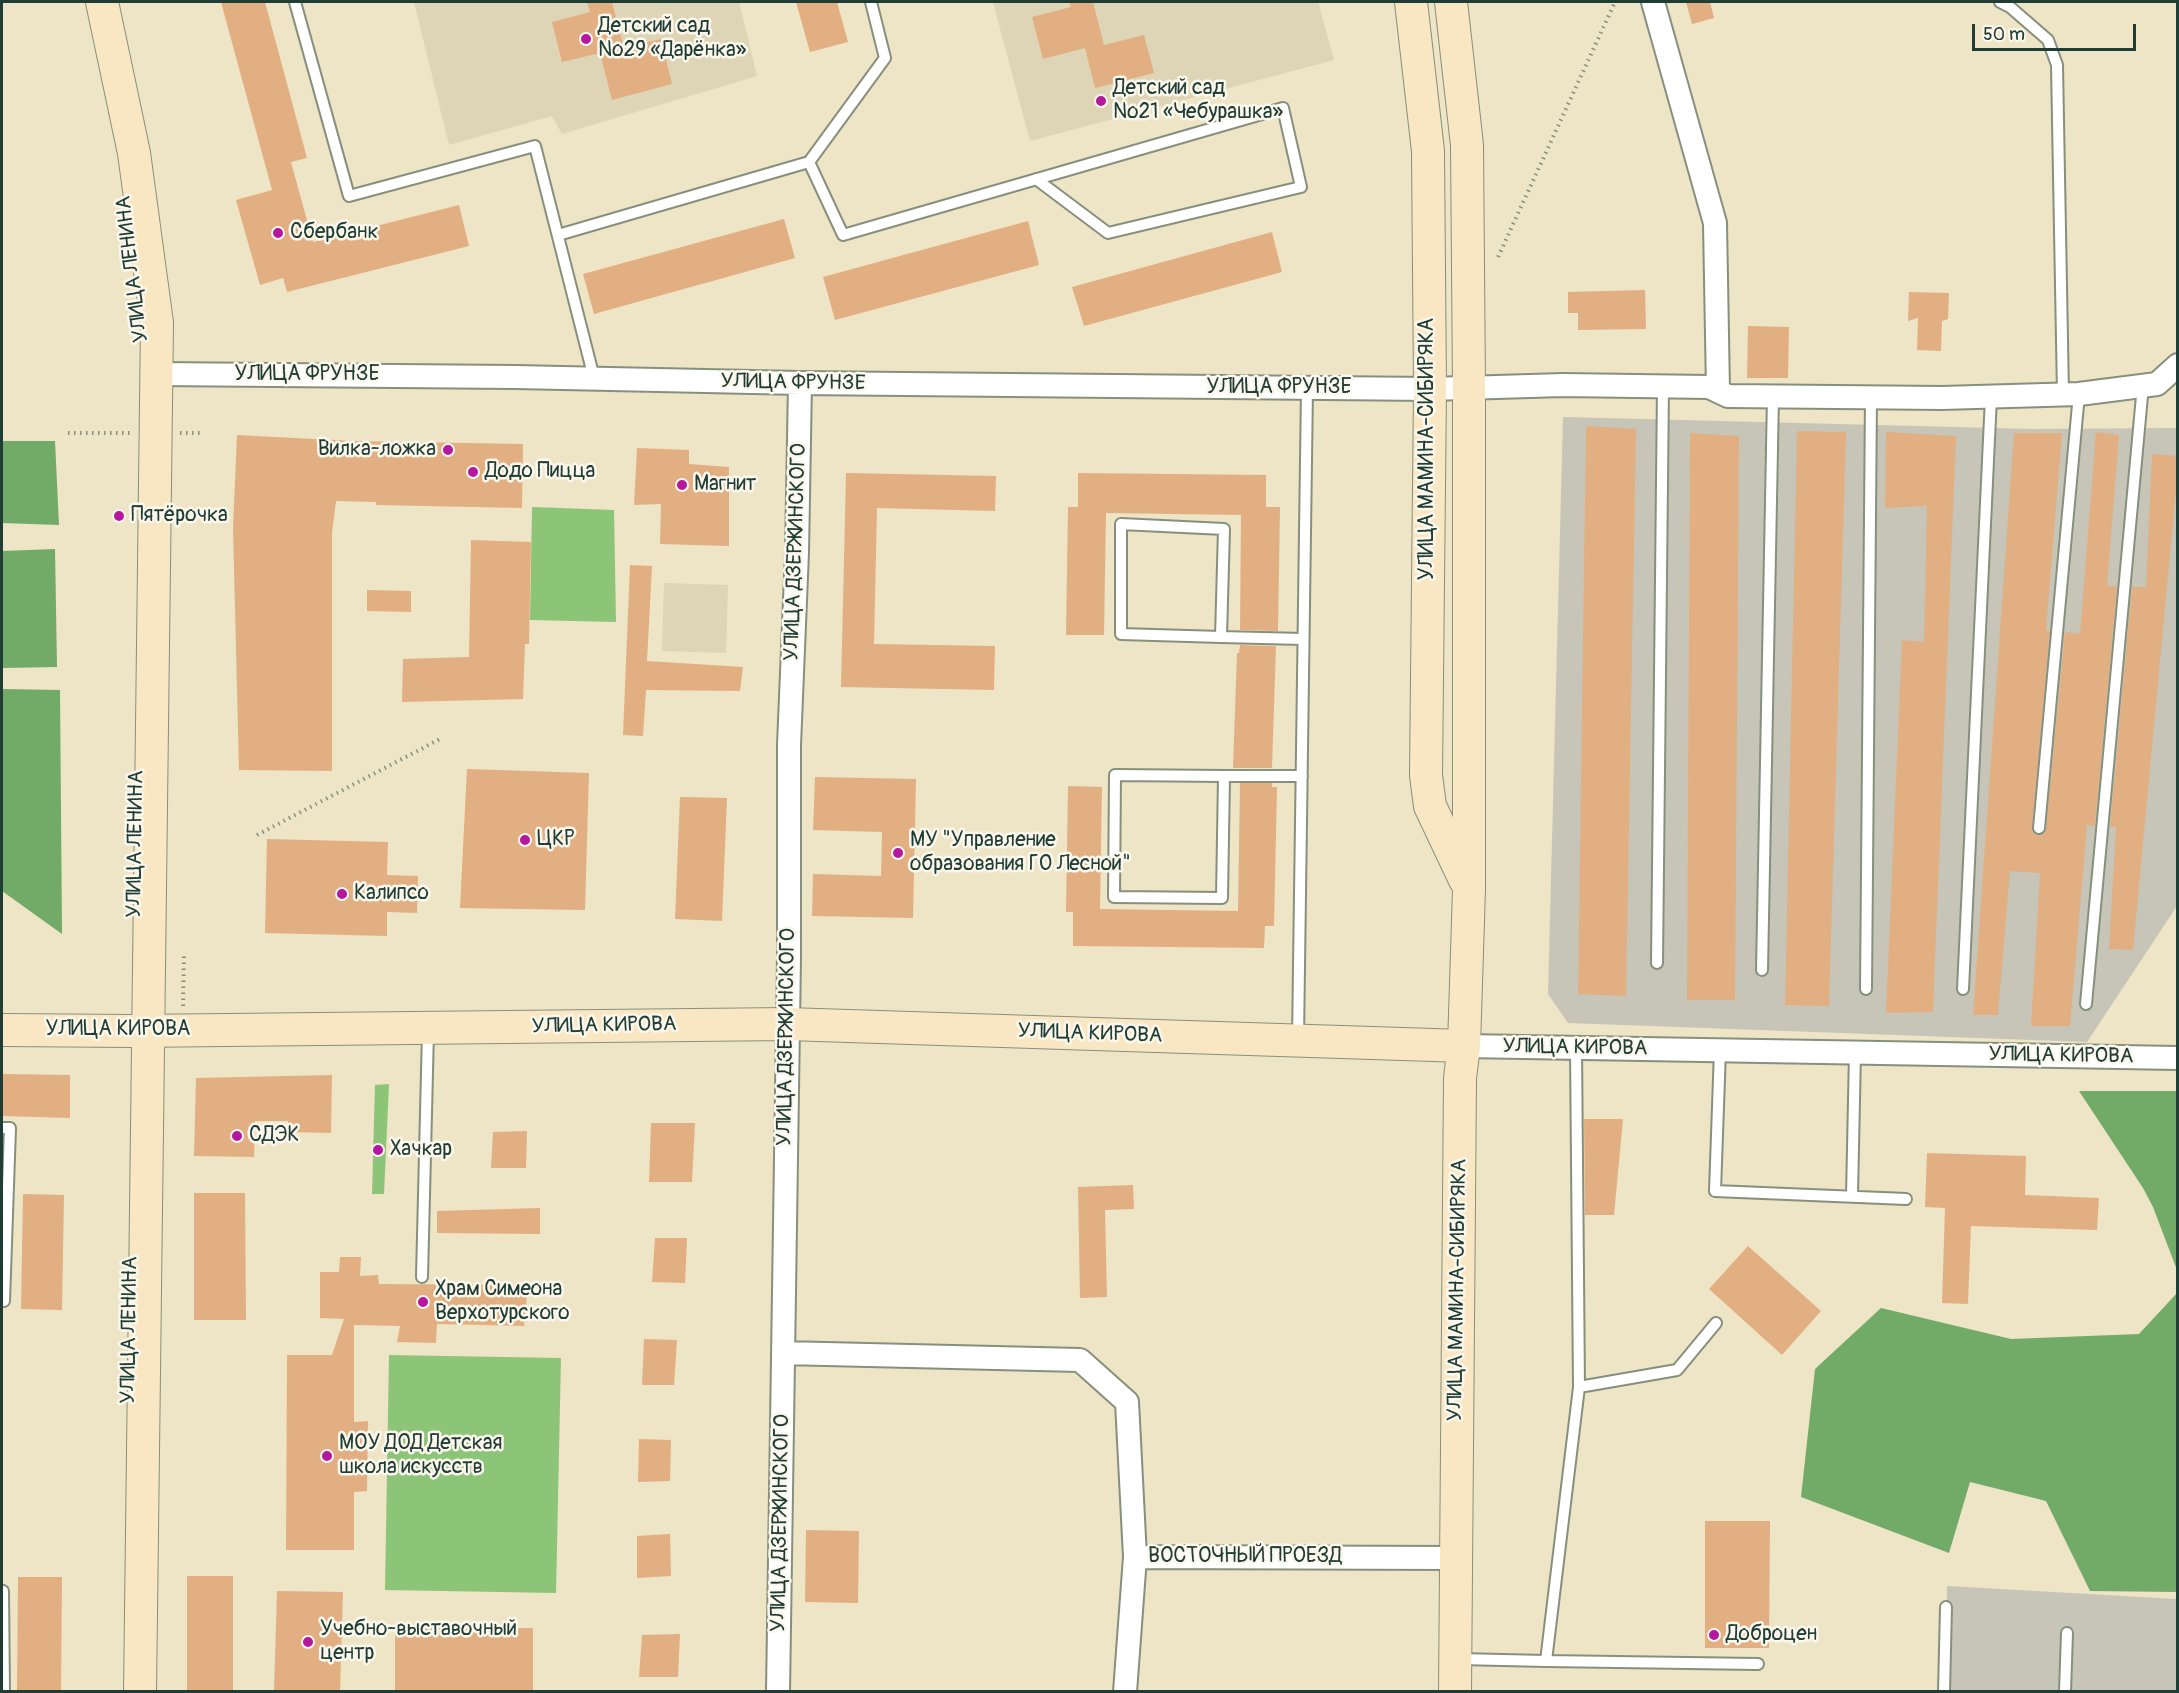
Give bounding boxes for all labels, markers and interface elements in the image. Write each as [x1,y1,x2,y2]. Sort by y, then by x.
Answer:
scale bar [1975,12,2138,50]
place label: Детский сад №29 «Дарёнка» [598,14,746,64]
text: 50 m [1983,23,2025,46]
marker: Детский сад №29 «Дарёнка» [579,32,593,46]
place label: Детский сад №21 «Чебурашка» [1113,76,1283,126]
marker: Детский сад №21 «Чебурашка» [1094,94,1108,108]
street label: УЛИЦА ЛЕНИНА [112,194,154,344]
place label: Сбербанк [290,220,378,246]
marker: Сбербанк [271,226,285,240]
street label: УЛИЦА МАМИНА-СИБИРЯКА [1415,318,1441,580]
street label: УЛИЦА ФРУНЗЕ [235,362,379,388]
street label: УЛИЦА ФРУНЗЕ [720,369,866,397]
street label: УЛИЦА ФРУНЗЕ [1207,375,1351,401]
place label: Вилка-ложка [318,437,436,463]
marker: Вилка-ложка [441,443,455,457]
street label: УЛИЦА ДЗЕРЖИНСКОГО [780,443,812,661]
place label: Додо Пицца [485,459,595,485]
marker: Додо Пицца [466,465,480,479]
place label: Магнит [694,472,756,498]
marker: Магнит [675,478,689,492]
place label: Пятёрочка [131,503,228,529]
marker: Пятёрочка [112,509,126,523]
street label: УЛИЦА ЛЕНИНА [122,770,150,918]
place label: ЦКР [537,827,574,853]
place label: МУ "Управление образования ГО Лесной" [910,828,1131,878]
marker: ЦКР [518,833,532,847]
marker: МУ "Управление образования ГО Лесной" [891,846,905,860]
place label: Калипсо [354,881,429,907]
marker: Калипсо [335,887,349,901]
street label: УЛИЦА ДЗЕРЖИНСКОГО [773,928,801,1146]
street label: УЛИЦА КИРОВА [531,1012,677,1040]
street label: УЛИЦА КИРОВА [46,1017,190,1043]
street label: УЛИЦА КИРОВА [1017,1019,1163,1049]
street label: УЛИЦА КИРОВА [1502,1034,1648,1062]
street label: УЛИЦА КИРОВА [1988,1042,2134,1070]
place label: СДЭК [249,1123,299,1149]
marker: СДЭК [230,1129,244,1143]
place label: Хачкар [390,1137,452,1163]
marker: Хачкар [371,1143,385,1157]
street label: УЛИЦА МАМИНА-СИБИРЯКА [1443,1159,1473,1421]
street label: УЛИЦА ЛЕНИНА [116,1256,144,1404]
place label: Храм Симеона Верхотурского [435,1277,570,1327]
marker: Храм Симеона Верхотурского [416,1295,430,1309]
street label: УЛИЦА ДЗЕРЖИНСКОГО [767,1414,795,1632]
place label: МОУ ДОД Детская школа искусств [339,1431,502,1481]
marker: МОУ ДОД Детская школа искусств [320,1449,334,1463]
street label: ВОСТОЧНЫЙ ПРОЕЗД [1148,1544,1342,1570]
place label: Учебно-выставочный центр [320,1617,517,1667]
place label: Доброцен [1726,1622,1817,1648]
marker: Доброцен [1707,1628,1721,1642]
marker: Учебно-выставочный центр [301,1635,315,1649]

